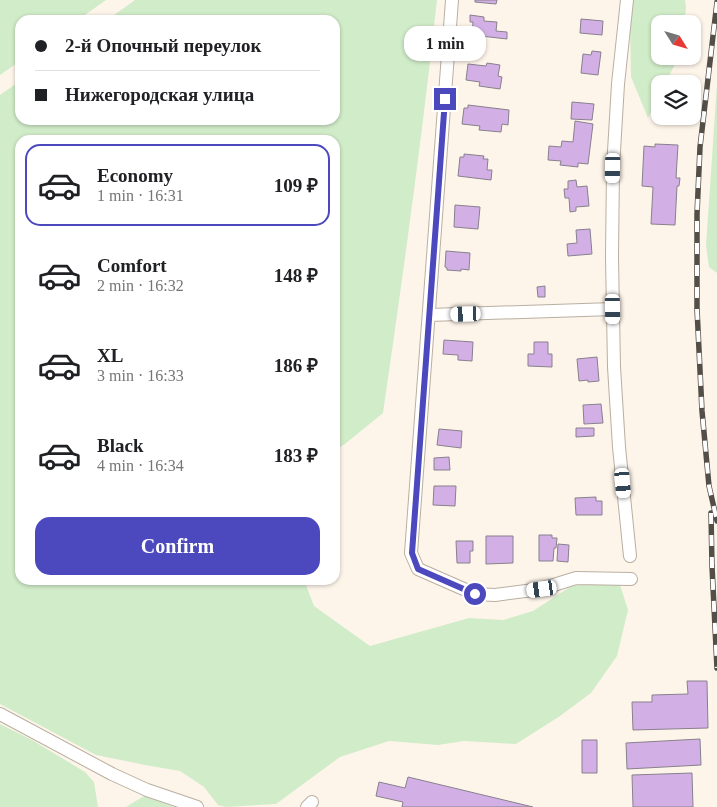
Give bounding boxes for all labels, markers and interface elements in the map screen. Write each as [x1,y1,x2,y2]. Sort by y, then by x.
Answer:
north arrow [651,15,701,65]
map controls [651,15,701,125]
callout: 1 min [404,27,486,62]
text: 2-й Опочный переулок [65,35,262,56]
text: 1 min [426,35,464,52]
button: layers [651,75,701,125]
text: Нижегородская улица [65,84,254,105]
route end [434,88,456,110]
car [605,153,620,183]
icon: car [37,163,82,208]
text: Economy [97,165,173,186]
text: 109 ₽ [274,175,318,196]
text: 1 min · 16:31 [97,187,184,204]
icon: car [37,253,82,298]
text: Comfort [97,255,167,276]
text: 148 ₽ [274,265,318,286]
text: 2 min · 16:32 [97,277,184,294]
car [605,294,620,324]
car [450,306,481,322]
icon: car [37,343,82,388]
text: XL [97,345,123,366]
text: 186 ₽ [274,355,318,376]
text: 3 min · 16:33 [97,367,184,384]
icon: car [37,433,82,478]
text: Black [97,435,143,456]
text: 183 ₽ [274,445,318,466]
text: 4 min · 16:34 [97,457,184,474]
car [614,467,631,499]
button: Confirm [35,517,320,575]
car [526,579,557,599]
route start [464,583,486,605]

